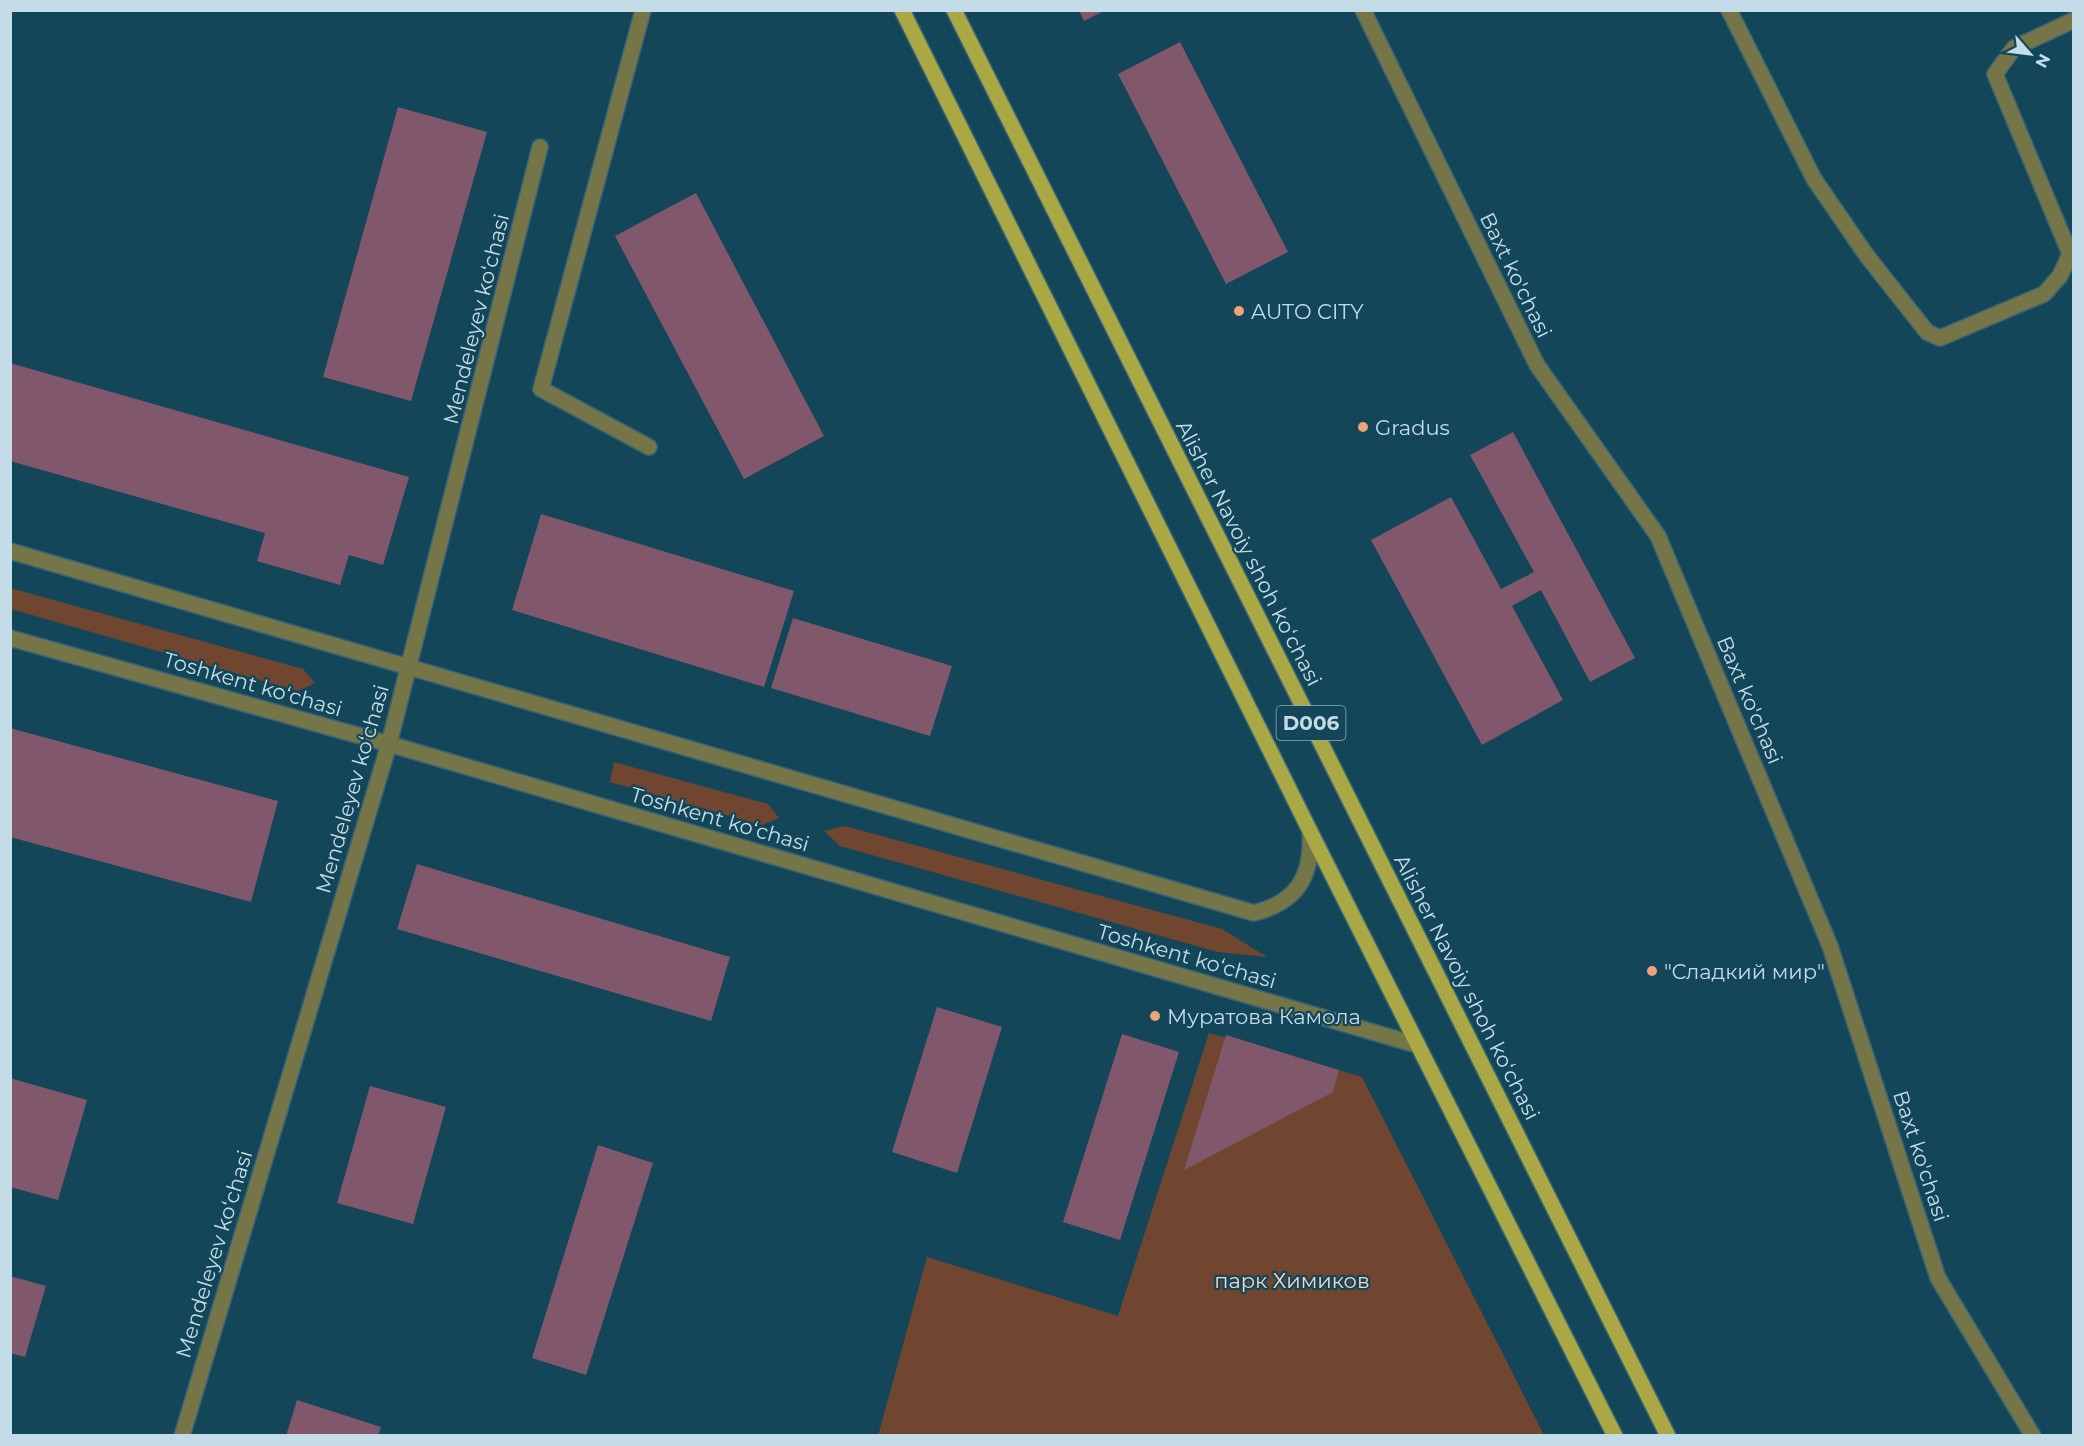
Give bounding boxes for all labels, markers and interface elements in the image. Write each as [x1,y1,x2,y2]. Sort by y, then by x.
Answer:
north arrow [2000,24,2060,84]
text: N [2031,51,2054,71]
street label: Baxt ko'chasi [1475,208,1557,342]
street label: Mendeleyev ko‘chasi [438,211,514,427]
place label: AUTO CITY [1251,299,1364,324]
marker: AUTO CITY [1232,304,1246,318]
place label: Gradus [1375,415,1450,440]
street label: Alisher Navoiy shoh koʻchasi [1171,416,1327,690]
marker: Gradus [1356,420,1370,434]
street label: Baxt ko'chasi [1712,632,1788,768]
street label: Toshkent ko‘chasi [161,647,345,721]
street label: Mendeleyev ko‘chasi [310,682,394,896]
road number: D006 [1276,706,1346,740]
street label: Toshkent ko‘chasi [628,782,812,856]
street label: Alisher Navoiy shoh koʻchasi [1389,850,1545,1124]
street label: Toshkent ko‘chasi [1095,919,1279,993]
place label: "Сладкий мир" [1664,959,1825,984]
marker: "Сладкий мир" [1645,964,1659,978]
place label: Муратова Камола [1167,1004,1361,1029]
marker: Муратова Камола [1148,1009,1162,1023]
street label: Baxt ko'chasi [1888,1087,1954,1225]
street label: Mendeleyev ko‘chasi [170,1147,258,1361]
park label: парк Химиков [1214,1268,1370,1293]

